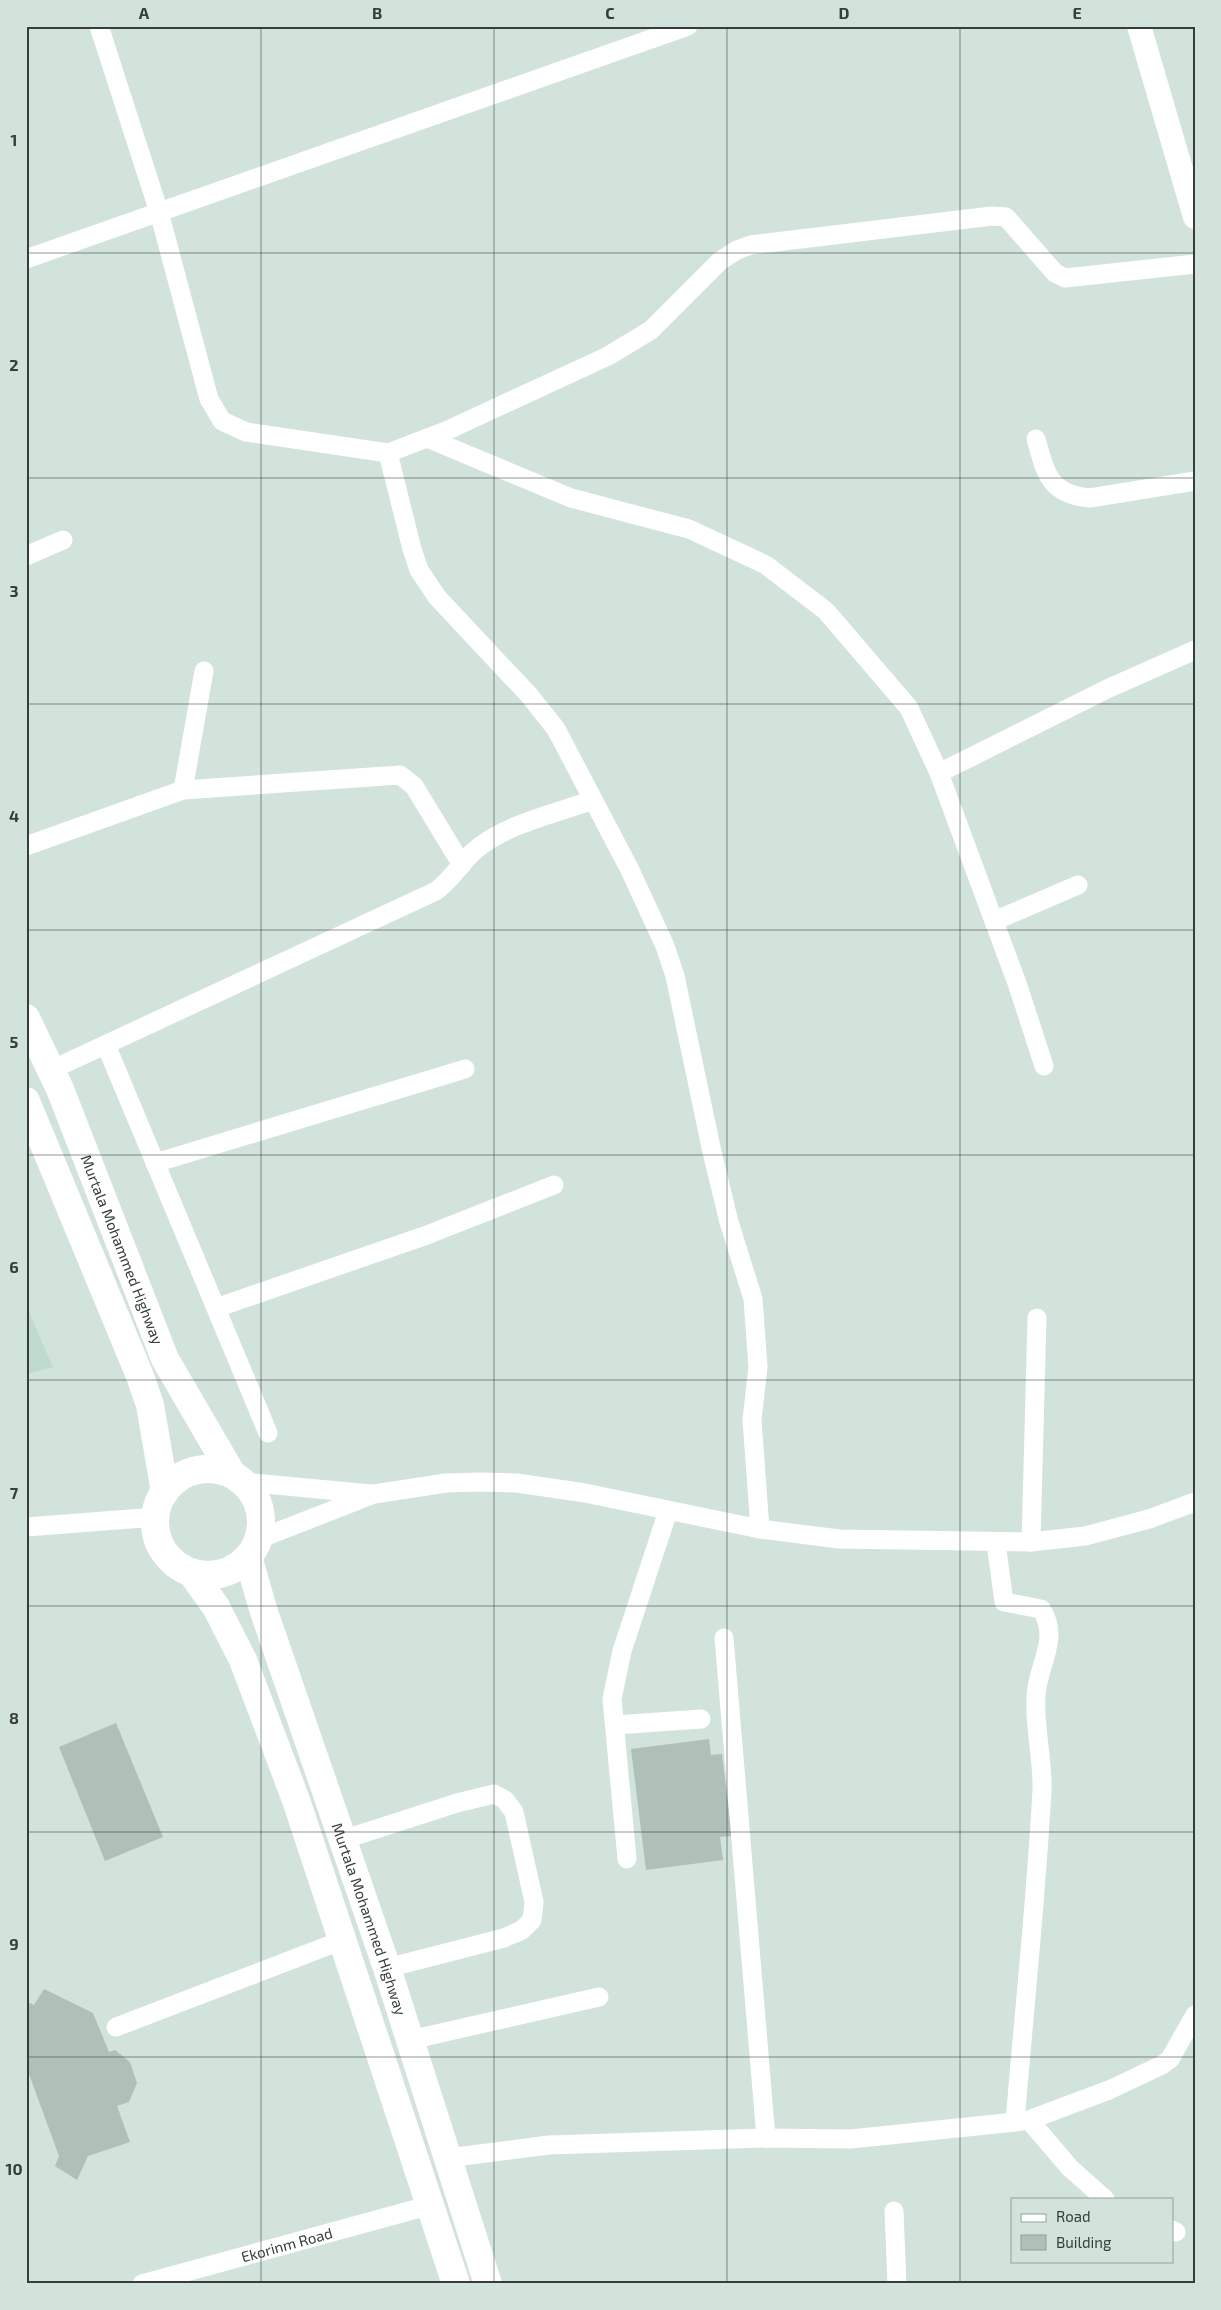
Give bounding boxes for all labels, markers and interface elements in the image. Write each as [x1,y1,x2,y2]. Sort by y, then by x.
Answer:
text: A [139,3,150,22]
text: B [372,3,382,22]
text: C [605,3,615,22]
text: D [839,3,850,22]
text: E [1072,3,1082,22]
text: 1 [11,130,17,149]
text: 2 [9,355,19,374]
text: 3 [9,581,19,600]
text: 4 [9,806,19,825]
text: 5 [10,1032,19,1051]
street label: Murtala Mohammed Highway [77,1152,167,1347]
text: 6 [9,1257,19,1276]
text: 7 [10,1483,19,1502]
text: 8 [9,1708,19,1727]
street label: Murtala Mohammed Highway [329,1820,411,2018]
text: 9 [9,1934,19,1953]
text: 10 [5,2159,23,2178]
legend [1011,2198,1174,2262]
text: Road [1056,2207,1091,2225]
street label: Ekorinm Road [239,2223,334,2266]
text: Building [1056,2233,1112,2251]

